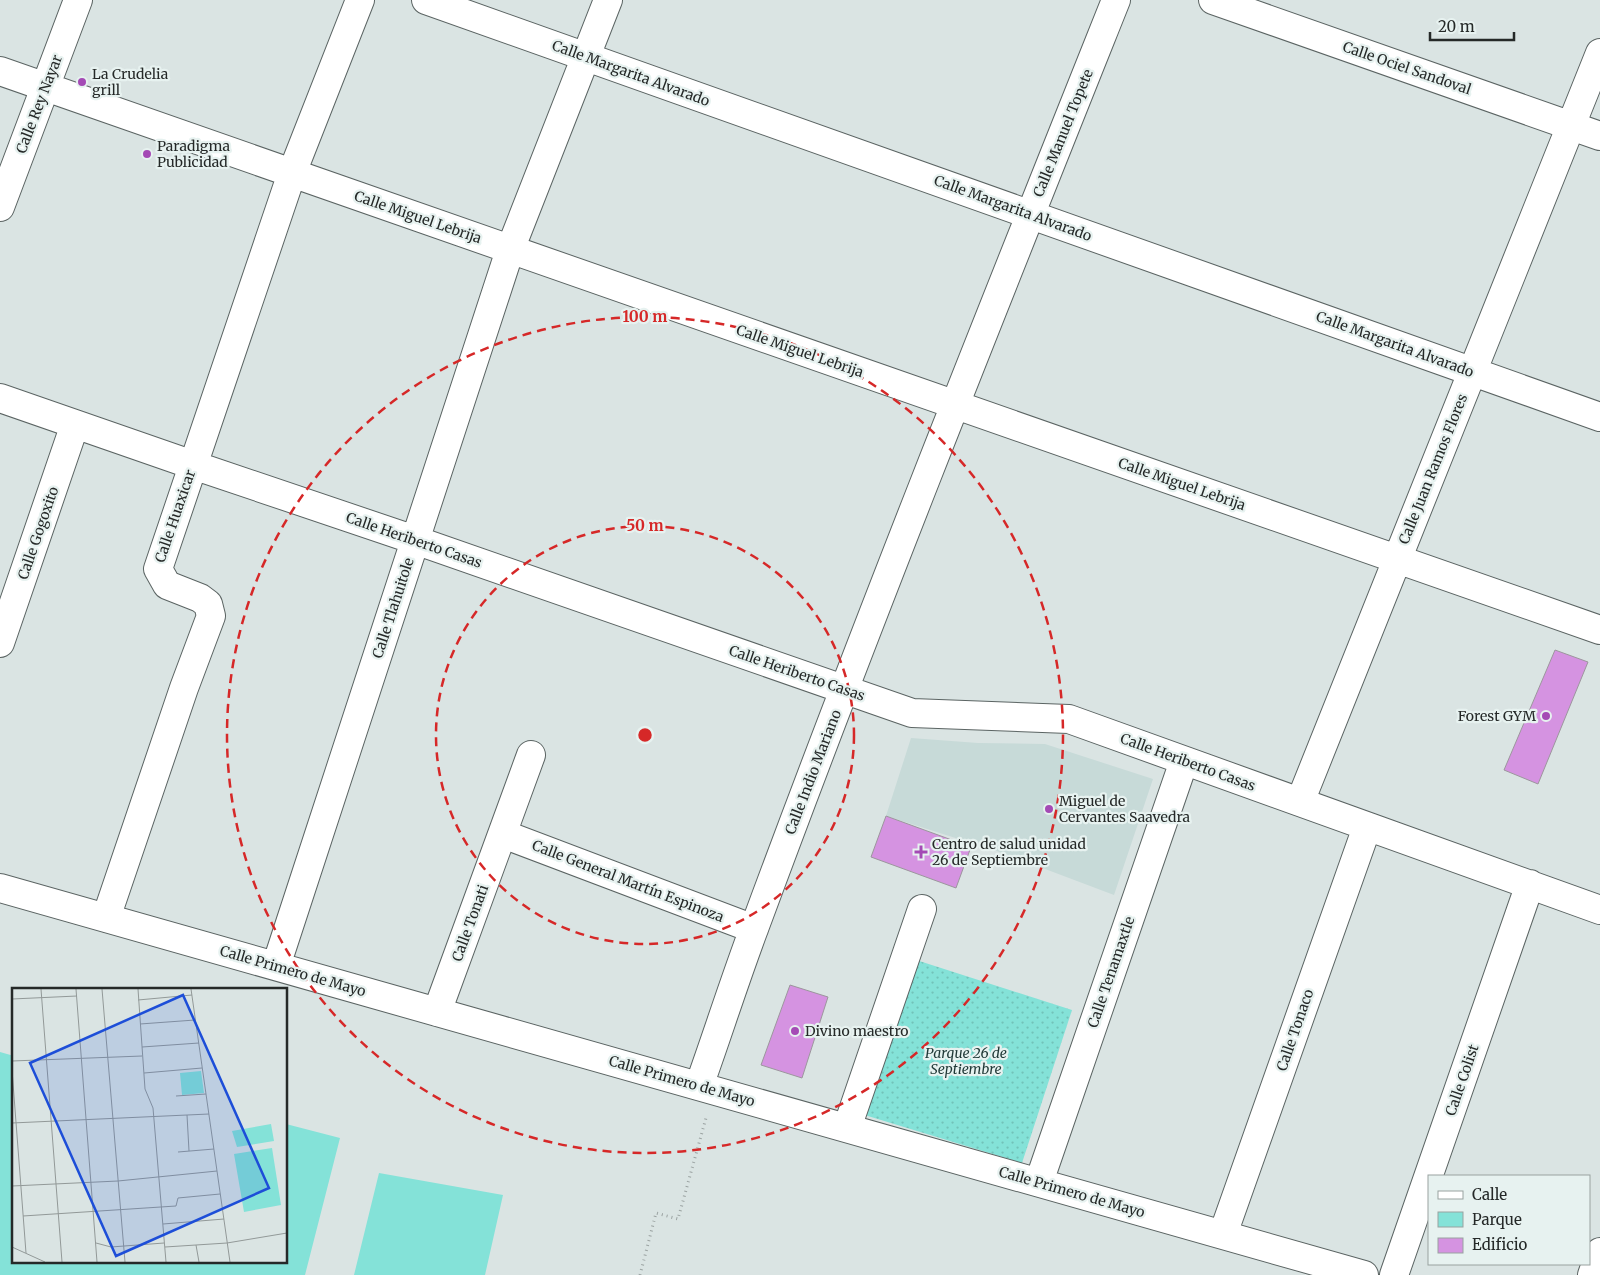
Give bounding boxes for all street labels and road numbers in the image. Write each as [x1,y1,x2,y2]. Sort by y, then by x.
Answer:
street label: Calle Margarita Alvarado [550,36,712,110]
street label: Calle Ociel Sandoval [1340,38,1474,99]
street label: Calle Rey Nayar [12,52,66,156]
street label: Calle Manuel Topete [1029,66,1097,200]
street label: Calle Margarita Alvarado [932,171,1094,245]
street label: Calle Miguel Lebrija [352,187,484,247]
street label: Calle Margarita Alvarado [1314,307,1476,381]
street label: Calle Miguel Lebrija [734,321,866,381]
street label: Calle Juan Ramos Flores [1395,391,1471,547]
street label: Calle Miguel Lebrija [1116,454,1248,514]
street label: Calle Huaxicar [151,467,199,565]
street label: Calle Gogoxito [14,484,62,582]
street label: Calle Heriberto Casas [344,508,484,572]
street label: Calle Tlahuitole [368,555,418,661]
street label: Calle Heriberto Casas [727,641,867,705]
street label: Calle Indio Mariano [781,707,845,837]
street label: Calle Heriberto Casas [1118,729,1258,795]
street label: Calle General Martín Espinoza [530,836,727,926]
street label: Calle Tonati [448,882,492,964]
street label: Calle Tenamaxtle [1084,914,1138,1030]
street label: Calle Primero de Mayo [218,942,368,1000]
street label: Calle Tonaco [1273,987,1317,1073]
street label: Calle Colist [1441,1041,1483,1118]
street label: Calle Primero de Mayo [607,1052,757,1110]
street label: Calle Primero de Mayo [997,1163,1147,1221]

